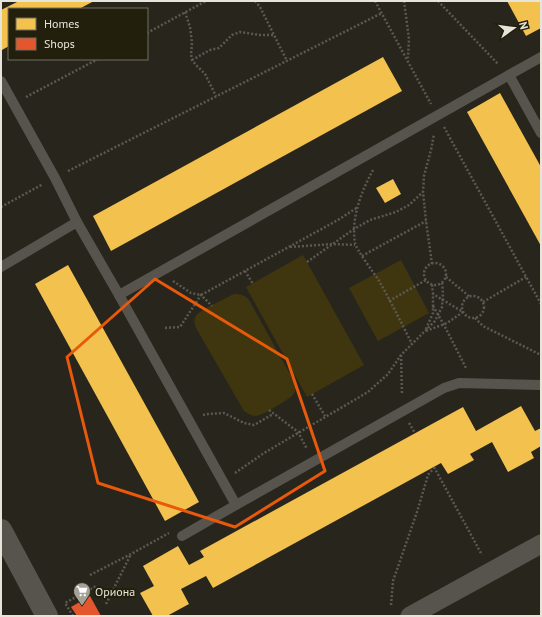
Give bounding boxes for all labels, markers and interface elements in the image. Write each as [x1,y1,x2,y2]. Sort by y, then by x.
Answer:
legend [8,8,148,60]
north arrow [494,8,534,48]
text: Homes [44,16,79,31]
text: N [516,20,531,31]
text: Shops [44,36,75,51]
supermarket icon: Ориона [72,581,92,606]
place label: Ориона [95,584,135,599]

